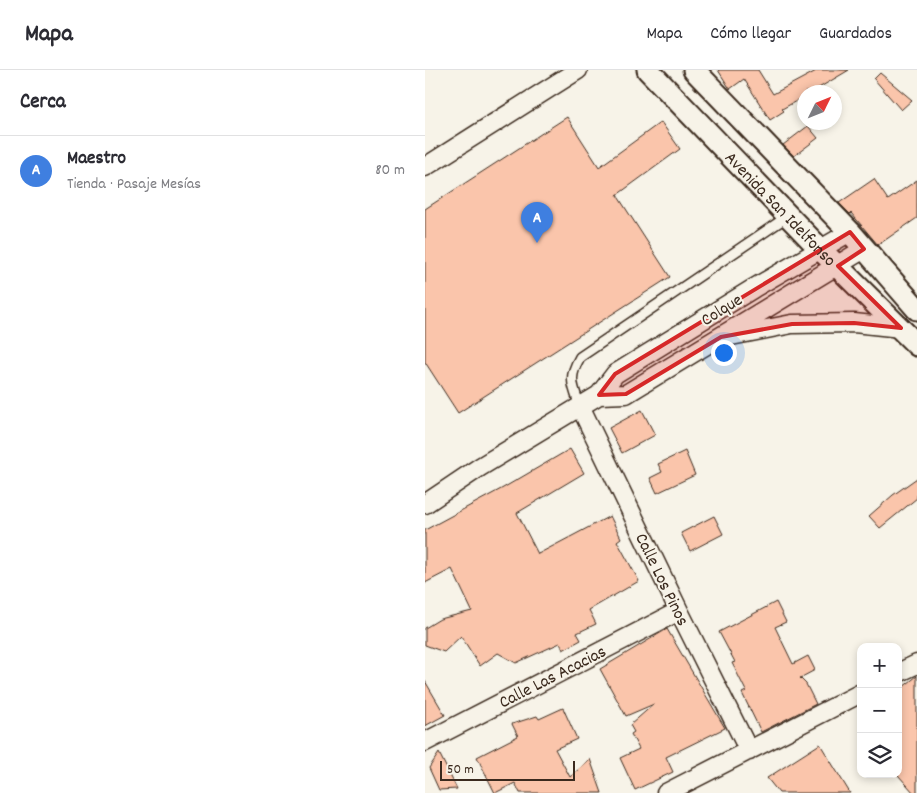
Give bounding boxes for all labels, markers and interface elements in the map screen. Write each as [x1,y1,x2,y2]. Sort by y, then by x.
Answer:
text: Mapa [25,18,73,52]
text: Mapa [646,22,682,47]
text: Cómo llegar [710,22,791,47]
text: Guardados [819,22,892,47]
north arrow [797,85,842,130]
text: Cerca [20,88,66,118]
text: Maestro [67,146,126,173]
street label: Avenida San Idelfonso [718,147,841,273]
text: A [32,159,40,182]
text: 80 m [375,159,405,182]
text: Tienda · Pasaje Mesías [67,173,201,196]
pin: A [521,202,553,243]
street label: Colque [697,289,748,334]
your location [711,340,737,366]
street label: Calle Los Pinos [628,530,694,631]
street label: Calle Las Acacias [495,640,611,716]
map controls [857,643,902,778]
button: + [857,643,902,688]
button: − [857,688,902,733]
button: layers [857,733,902,778]
scale bar [440,758,575,781]
text: 50 m [447,760,474,780]

